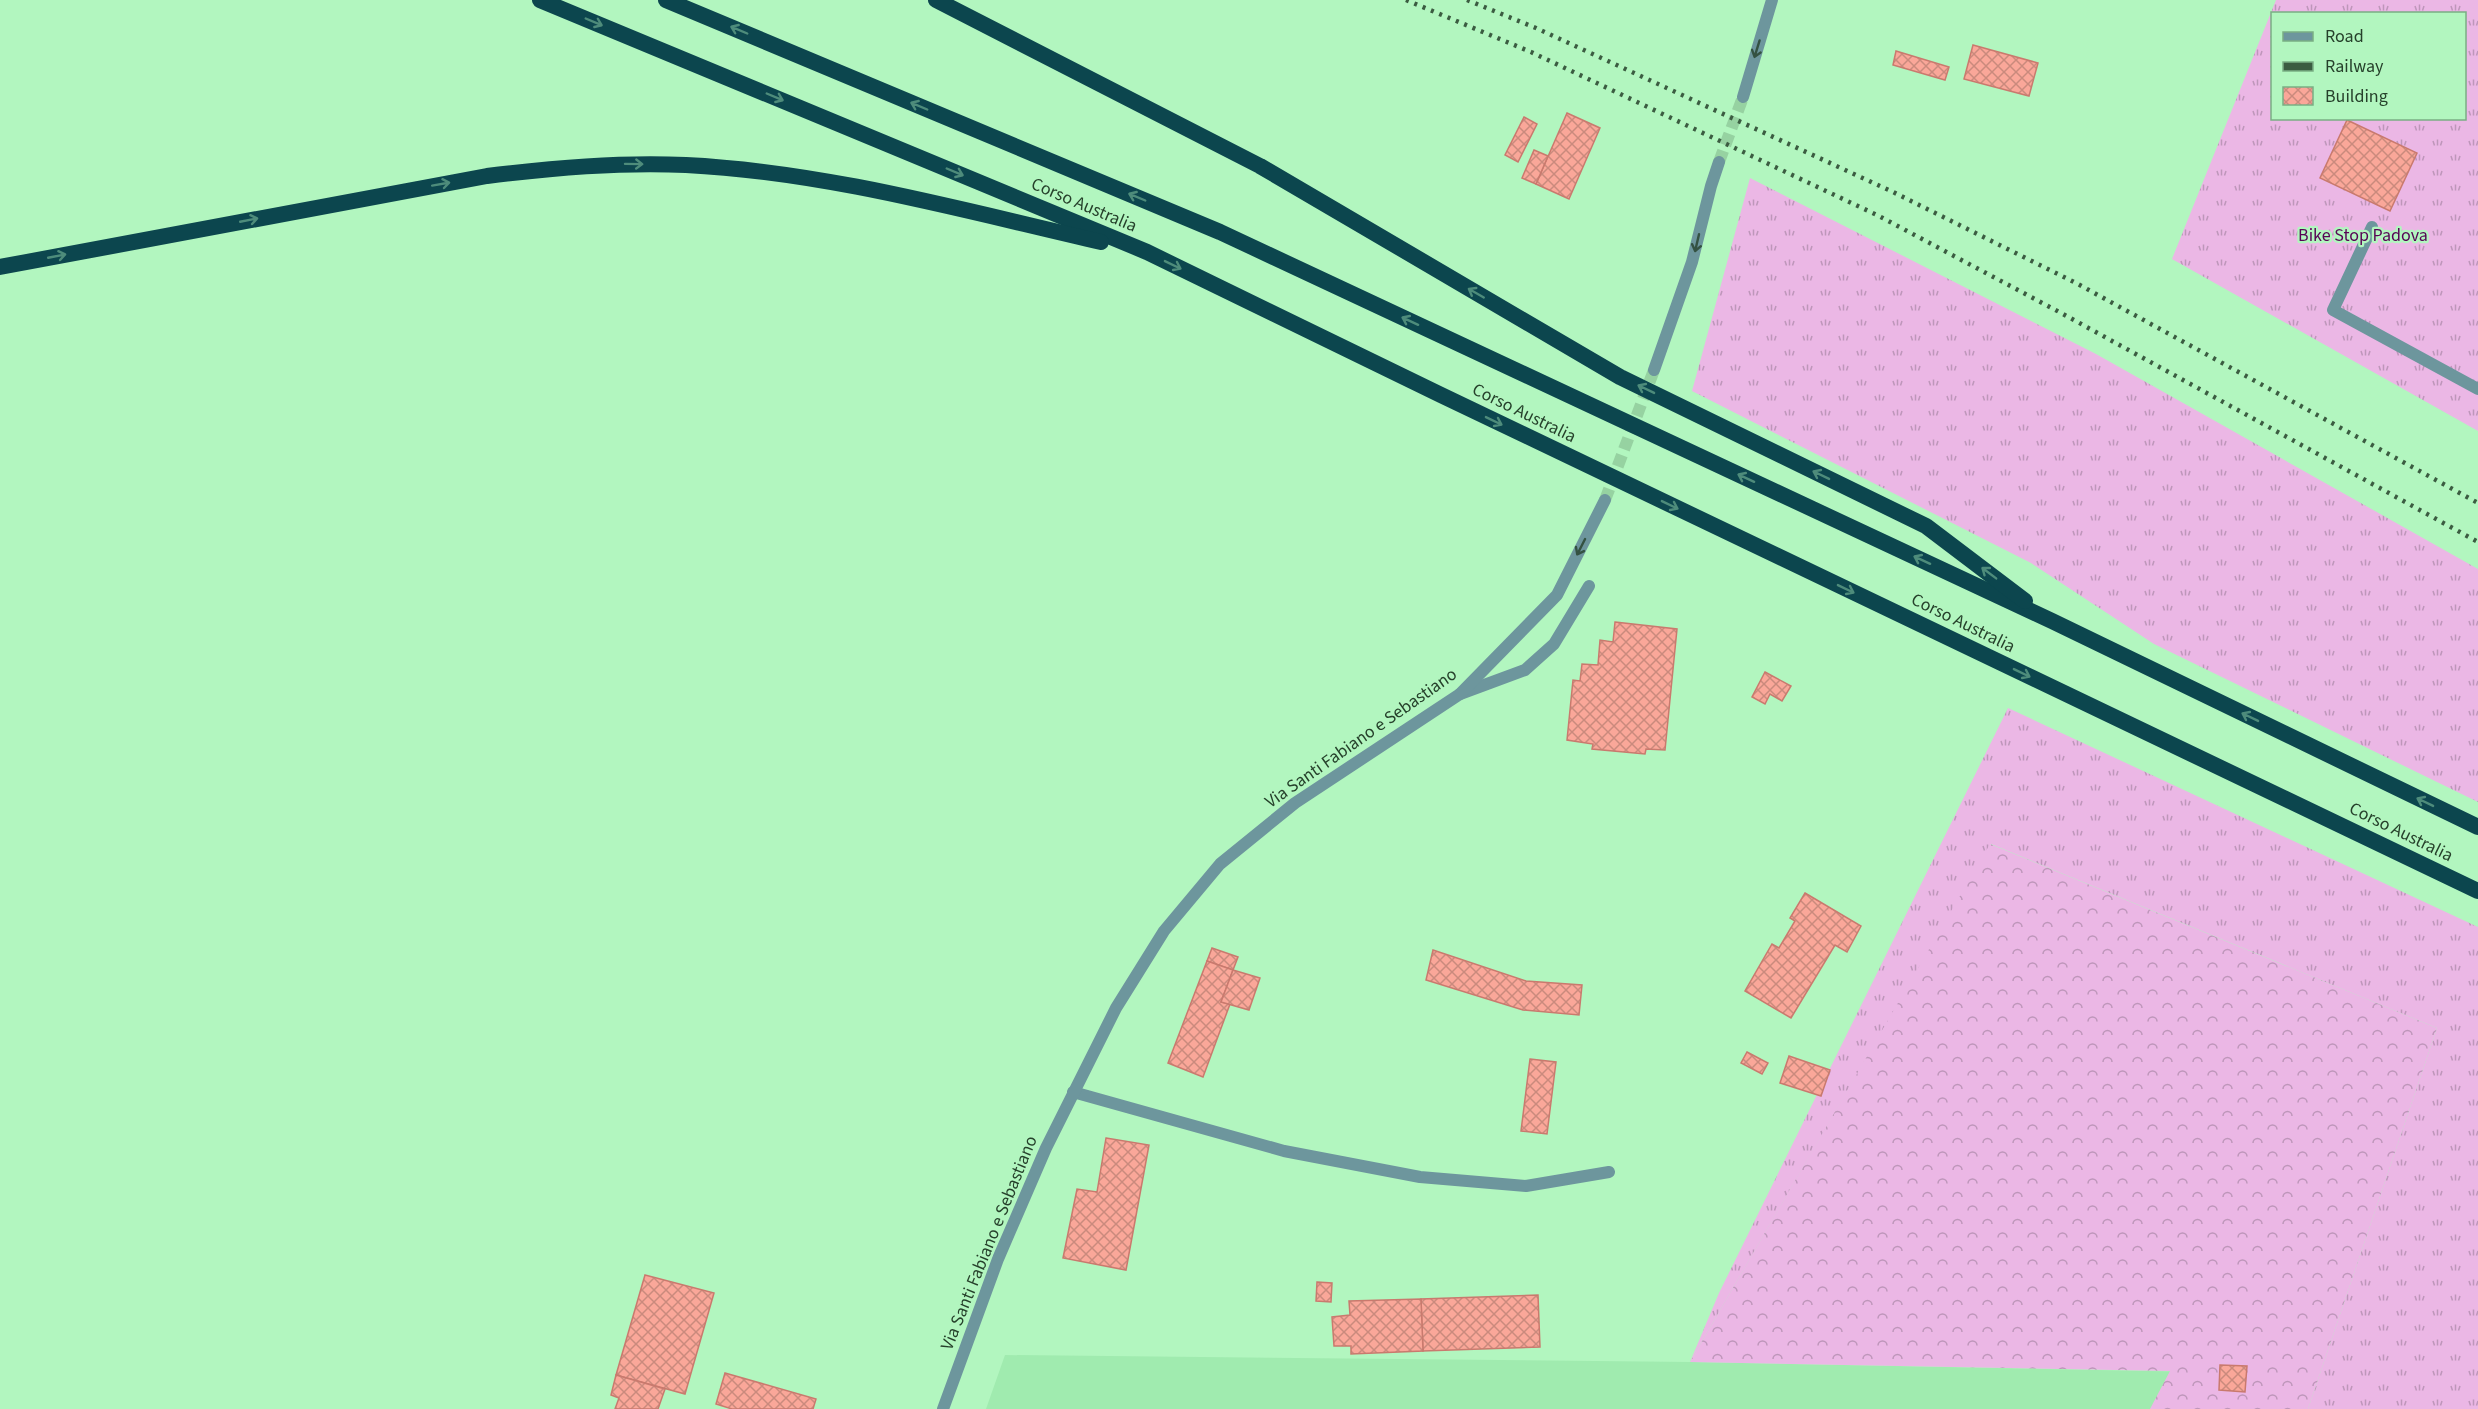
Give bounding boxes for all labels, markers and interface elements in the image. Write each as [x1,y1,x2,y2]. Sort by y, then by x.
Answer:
legend [2271,12,2466,120]
one-way arrow [585,17,603,28]
one-way arrow [730,24,748,35]
text: Road [2325,24,2364,49]
one-way arrow [1751,39,1762,58]
text: Railway [2325,54,2384,79]
text: Building [2325,84,2388,109]
one-way arrow [765,92,783,103]
one-way arrow [910,100,928,111]
one-way arrow [624,159,644,170]
one-way arrow [945,167,963,178]
street label: Corso Australia [1027,171,1141,239]
one-way arrow [430,179,450,190]
one-way arrow [1129,191,1147,202]
one-way arrow [239,214,258,225]
park label: Bike Stop Padova [2298,223,2428,248]
one-way arrow [1690,233,1702,252]
one-way arrow [47,250,67,261]
one-way arrow [1163,259,1181,271]
one-way arrow [1468,287,1486,298]
one-way arrow [1402,315,1420,326]
street label: Corso Australia [1468,377,1580,449]
one-way arrow [1637,383,1655,395]
one-way arrow [1485,415,1503,427]
one-way arrow [1813,469,1830,481]
one-way arrow [1737,471,1755,483]
one-way arrow [1661,499,1679,511]
one-way arrow [1575,538,1586,556]
one-way arrow [1914,554,1932,566]
one-way arrow [1981,567,1997,580]
one-way arrow [1837,583,1855,595]
street label: Corso Australia [1907,587,2019,659]
street label: Via Santi Fabiano e Sebastiano [1260,662,1462,814]
one-way arrow [2013,667,2031,679]
one-way arrow [2241,710,2259,722]
one-way arrow [2417,795,2435,807]
street label: Corso Australia [2345,796,2457,868]
street label: Via Santi Fabiano e Sebastiano [934,1132,1044,1354]

